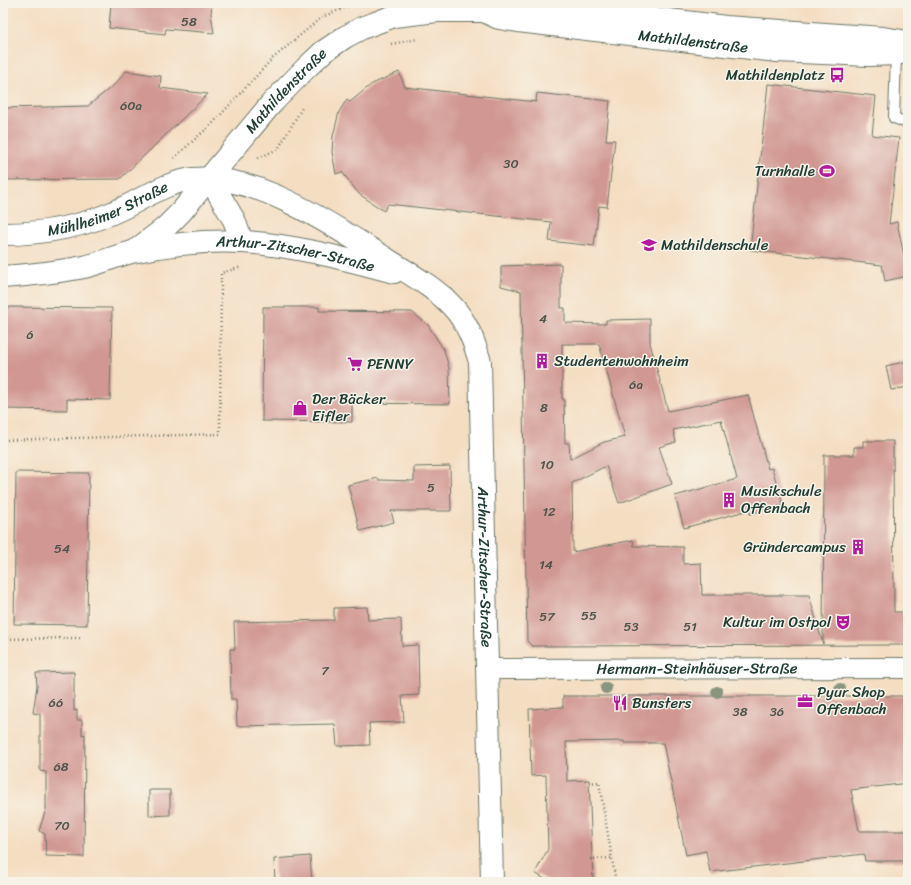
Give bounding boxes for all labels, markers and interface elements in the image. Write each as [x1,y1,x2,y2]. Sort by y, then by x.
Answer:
house number: 58 [181,10,197,33]
street label: Mathildenstraße [637,22,750,61]
street label: Mathildenstraße [238,41,333,139]
place label: Mathildenplatz [726,62,826,88]
bus stop icon: Mathildenplatz [828,66,846,84]
house number: 60a [120,94,143,117]
house number: 30 [503,152,519,175]
place label: Turnhalle [755,158,815,184]
sports icon: Turnhalle [818,162,836,180]
street label: Mühlheimer Straße [46,174,173,244]
street label: Arthur-Zitscher-Straße [215,228,378,279]
place label: Mathildenschule [661,232,769,258]
school or university icon: Mathildenschule [640,236,658,254]
house number: 4 [539,307,547,330]
house number: 6 [26,323,34,346]
place label: Studentenwohnheim [554,348,689,374]
place label: PENNY [367,351,415,377]
building icon: Studentenwohnheim [533,352,551,370]
supermarket icon: PENNY [346,355,364,373]
house number: 6a [629,373,643,396]
place label: Der Bäcker Eifler [312,386,386,429]
house number: 8 [540,396,548,419]
shop icon: Der Bäcker Eifler [291,399,309,417]
house number: 10 [540,453,554,476]
house number: 5 [427,476,435,499]
place label: Musikschule Offenbach [741,478,822,521]
street label: Arthur-Zitscher-Straße [470,485,500,648]
building icon: Musikschule Offenbach [720,491,738,509]
house number: 12 [542,500,556,523]
place label: Gründercampus [743,534,846,560]
house number: 54 [54,537,70,560]
building icon: Gründercampus [849,538,867,556]
house number: 14 [539,553,553,576]
house number: 55 [581,604,597,627]
house number: 57 [539,605,556,628]
place label: Kultur im Ostpol [723,609,832,635]
theatre icon: Kultur im Ostpol [834,613,852,631]
house number: 53 [623,615,639,638]
house number: 51 [683,615,697,638]
street label: Hermann-Steinhäuser-Straße [597,655,798,682]
house number: 7 [321,659,330,682]
place label: Pyur Shop Offenbach [817,679,887,722]
place label: Bunsters [632,690,691,716]
house number: 66 [49,691,63,714]
office icon: Pyur Shop Offenbach [796,692,814,710]
restaurant icon: Bunsters [611,694,629,712]
house number: 38 [733,700,748,723]
house number: 36 [770,700,784,723]
house number: 68 [53,755,69,778]
house number: 70 [54,814,70,837]

